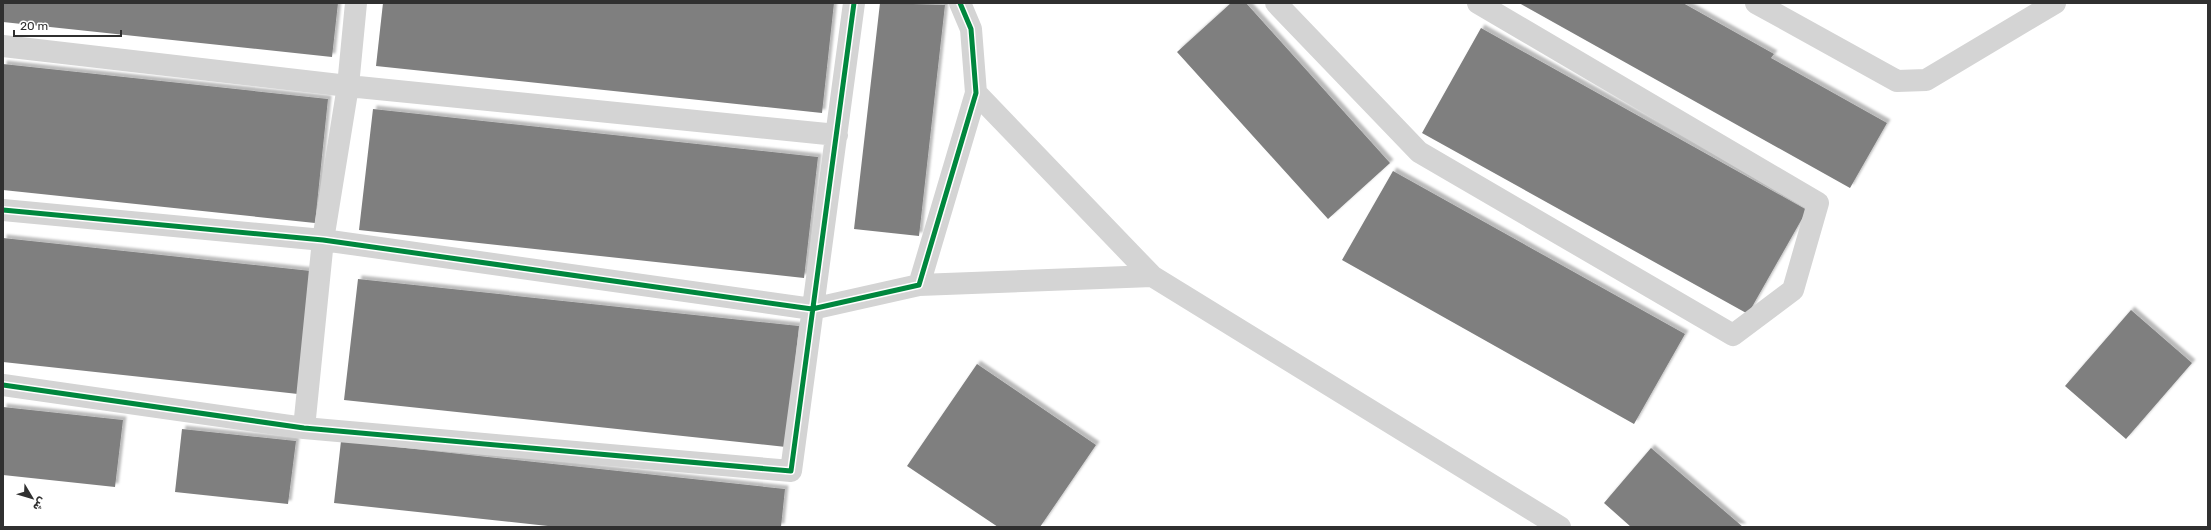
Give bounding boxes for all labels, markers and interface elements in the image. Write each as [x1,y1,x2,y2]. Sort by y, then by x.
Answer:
scale bar [14,12,121,38]
text: 20 m [20,19,48,33]
north arrow [12,478,52,518]
text: ش [30,494,49,513]

